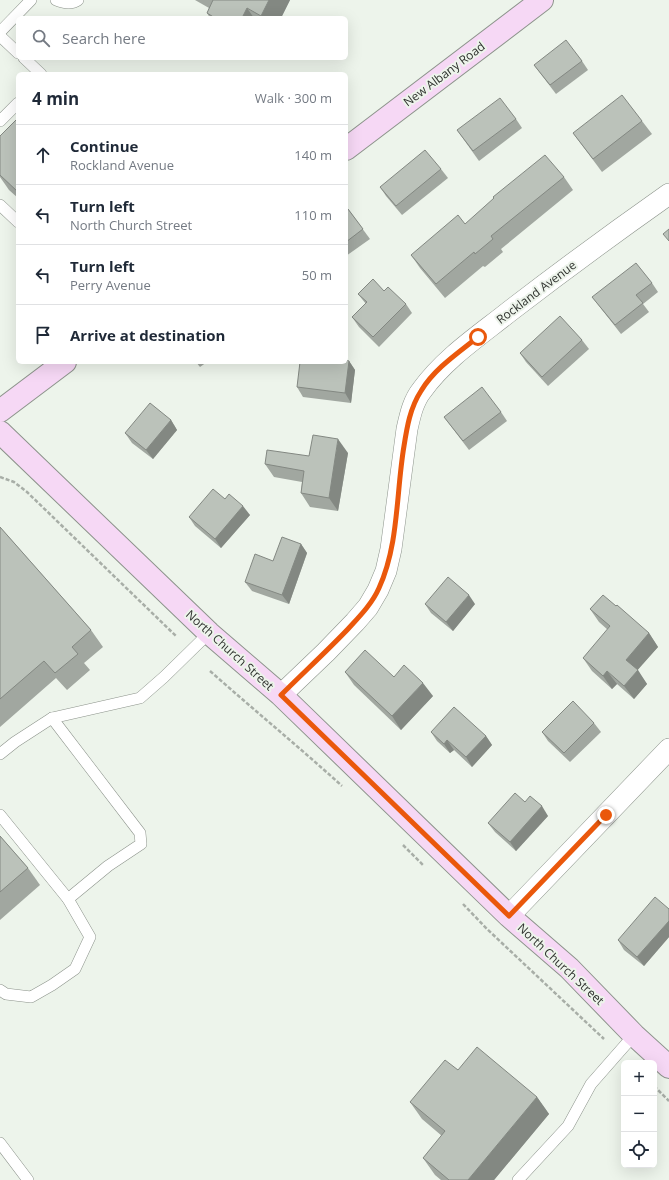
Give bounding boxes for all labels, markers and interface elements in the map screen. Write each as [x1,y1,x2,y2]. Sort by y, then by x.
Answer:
search box [16,16,348,60]
icon: search [30,27,52,49]
text: Search here [62,28,146,48]
street label: New Albany Road [400,38,488,110]
text: 4 min [32,87,79,110]
text: Walk · 300 m [255,89,332,107]
text: Continue [70,136,138,156]
icon: ahead [32,144,54,166]
text: 140 m [294,146,332,164]
text: Rockland Avenue [70,156,174,174]
text: Turn left [70,196,135,216]
icon: left [32,204,54,226]
text: 110 m [294,206,332,224]
text: North Church Street [70,216,192,234]
text: Turn left [70,256,135,276]
street label: Rockland Avenue [493,256,580,328]
icon: left [32,264,54,286]
text: 50 m [302,266,332,284]
text: Perry Avenue [70,276,151,294]
icon: arrive [32,324,54,346]
text: Arrive at destination [70,325,225,345]
route start [469,328,487,346]
street label: North Church Street [182,606,278,694]
route end [597,806,615,824]
street label: North Church Street [514,919,608,1009]
map controls [621,1060,657,1168]
button: + [621,1060,657,1096]
button: − [621,1096,657,1132]
button: locate [621,1132,657,1168]

